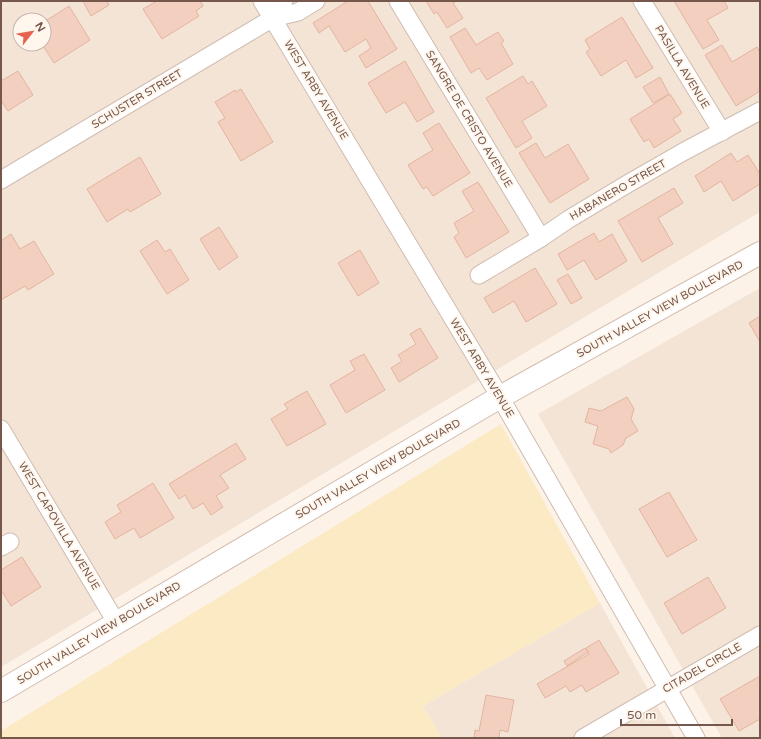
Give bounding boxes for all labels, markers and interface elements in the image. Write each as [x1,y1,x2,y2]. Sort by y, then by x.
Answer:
north arrow [12,12,52,52]
text: N [32,20,48,34]
street label: PASILLA AVENUE [652,23,712,111]
street label: WEST ARBY AVENUE [281,38,351,142]
street label: SANGRE DE CRISTO AVENUE [423,48,515,190]
street label: SCHUSTER STREET [89,67,185,131]
street label: HABANERO STREET [567,157,669,223]
street label: SOUTH VALLEY VIEW BOULEVARD [574,258,746,360]
street label: WEST ARBY AVENUE [447,316,517,420]
street label: SOUTH VALLEY VIEW BOULEVARD [293,416,463,522]
street label: WEST CAPOVILLA AVENUE [16,460,102,592]
street label: SOUTH VALLEY VIEW BOULEVARD [15,579,183,687]
street label: CITADEL CIRCLE [660,640,744,696]
scale bar [621,701,732,727]
text: 50 m [627,708,656,722]

